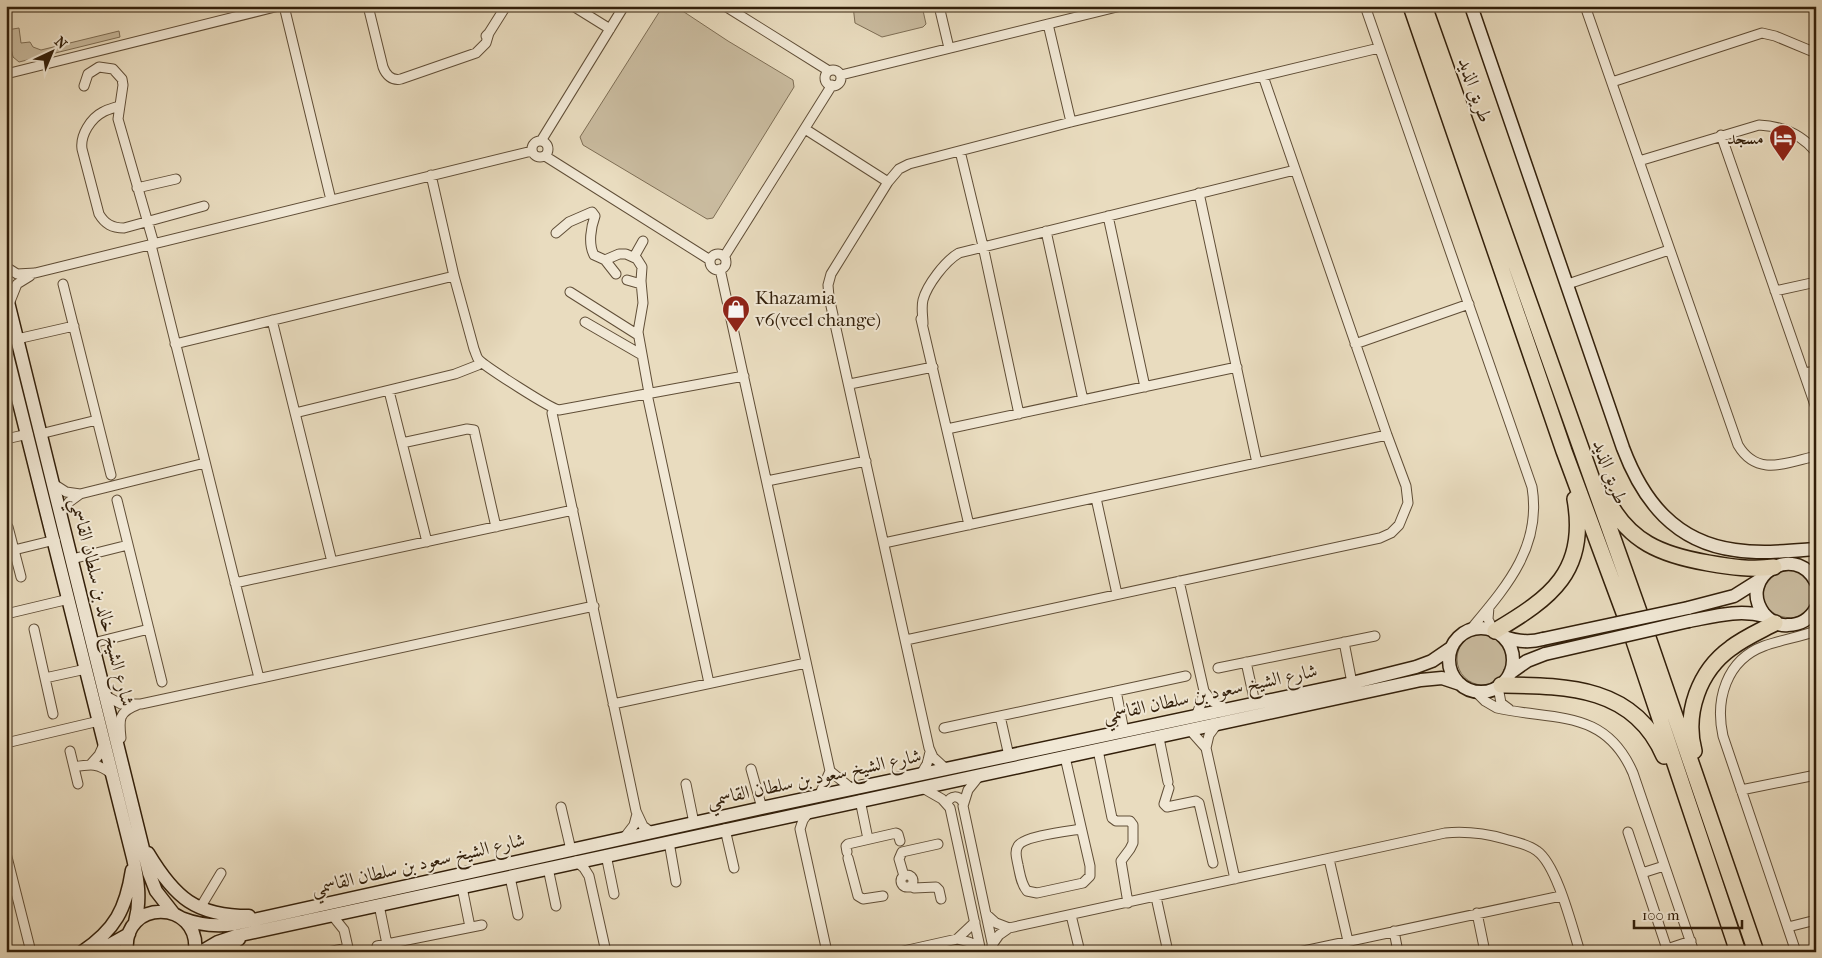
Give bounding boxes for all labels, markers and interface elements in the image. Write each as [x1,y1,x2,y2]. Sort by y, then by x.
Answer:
north arrow [28,28,78,78]
text: N [51,33,71,53]
street label: طريق الذيد [1453,55,1496,126]
hotel icon: مسجد [1768,123,1798,162]
place label: مسجد [1727,127,1764,149]
place label: Khazamia v6(veel change) [755,287,881,331]
shop icon: Khazamia v6(veel change) [721,294,751,333]
street label: طريق الذيد [1587,437,1632,508]
street label: شارع الشيخ خالد بن سلطان القاسمي [59,496,139,710]
street label: شارع الشيخ سعود بن سلطان القاسمي [1101,659,1321,733]
street label: شارع الشيخ سعود بن سلطان القاسمي [705,744,925,818]
street label: شارع الشيخ سعود بن سلطان القاسمي [309,829,529,906]
scale bar [1634,898,1742,930]
text: 100 m [1642,906,1680,924]

